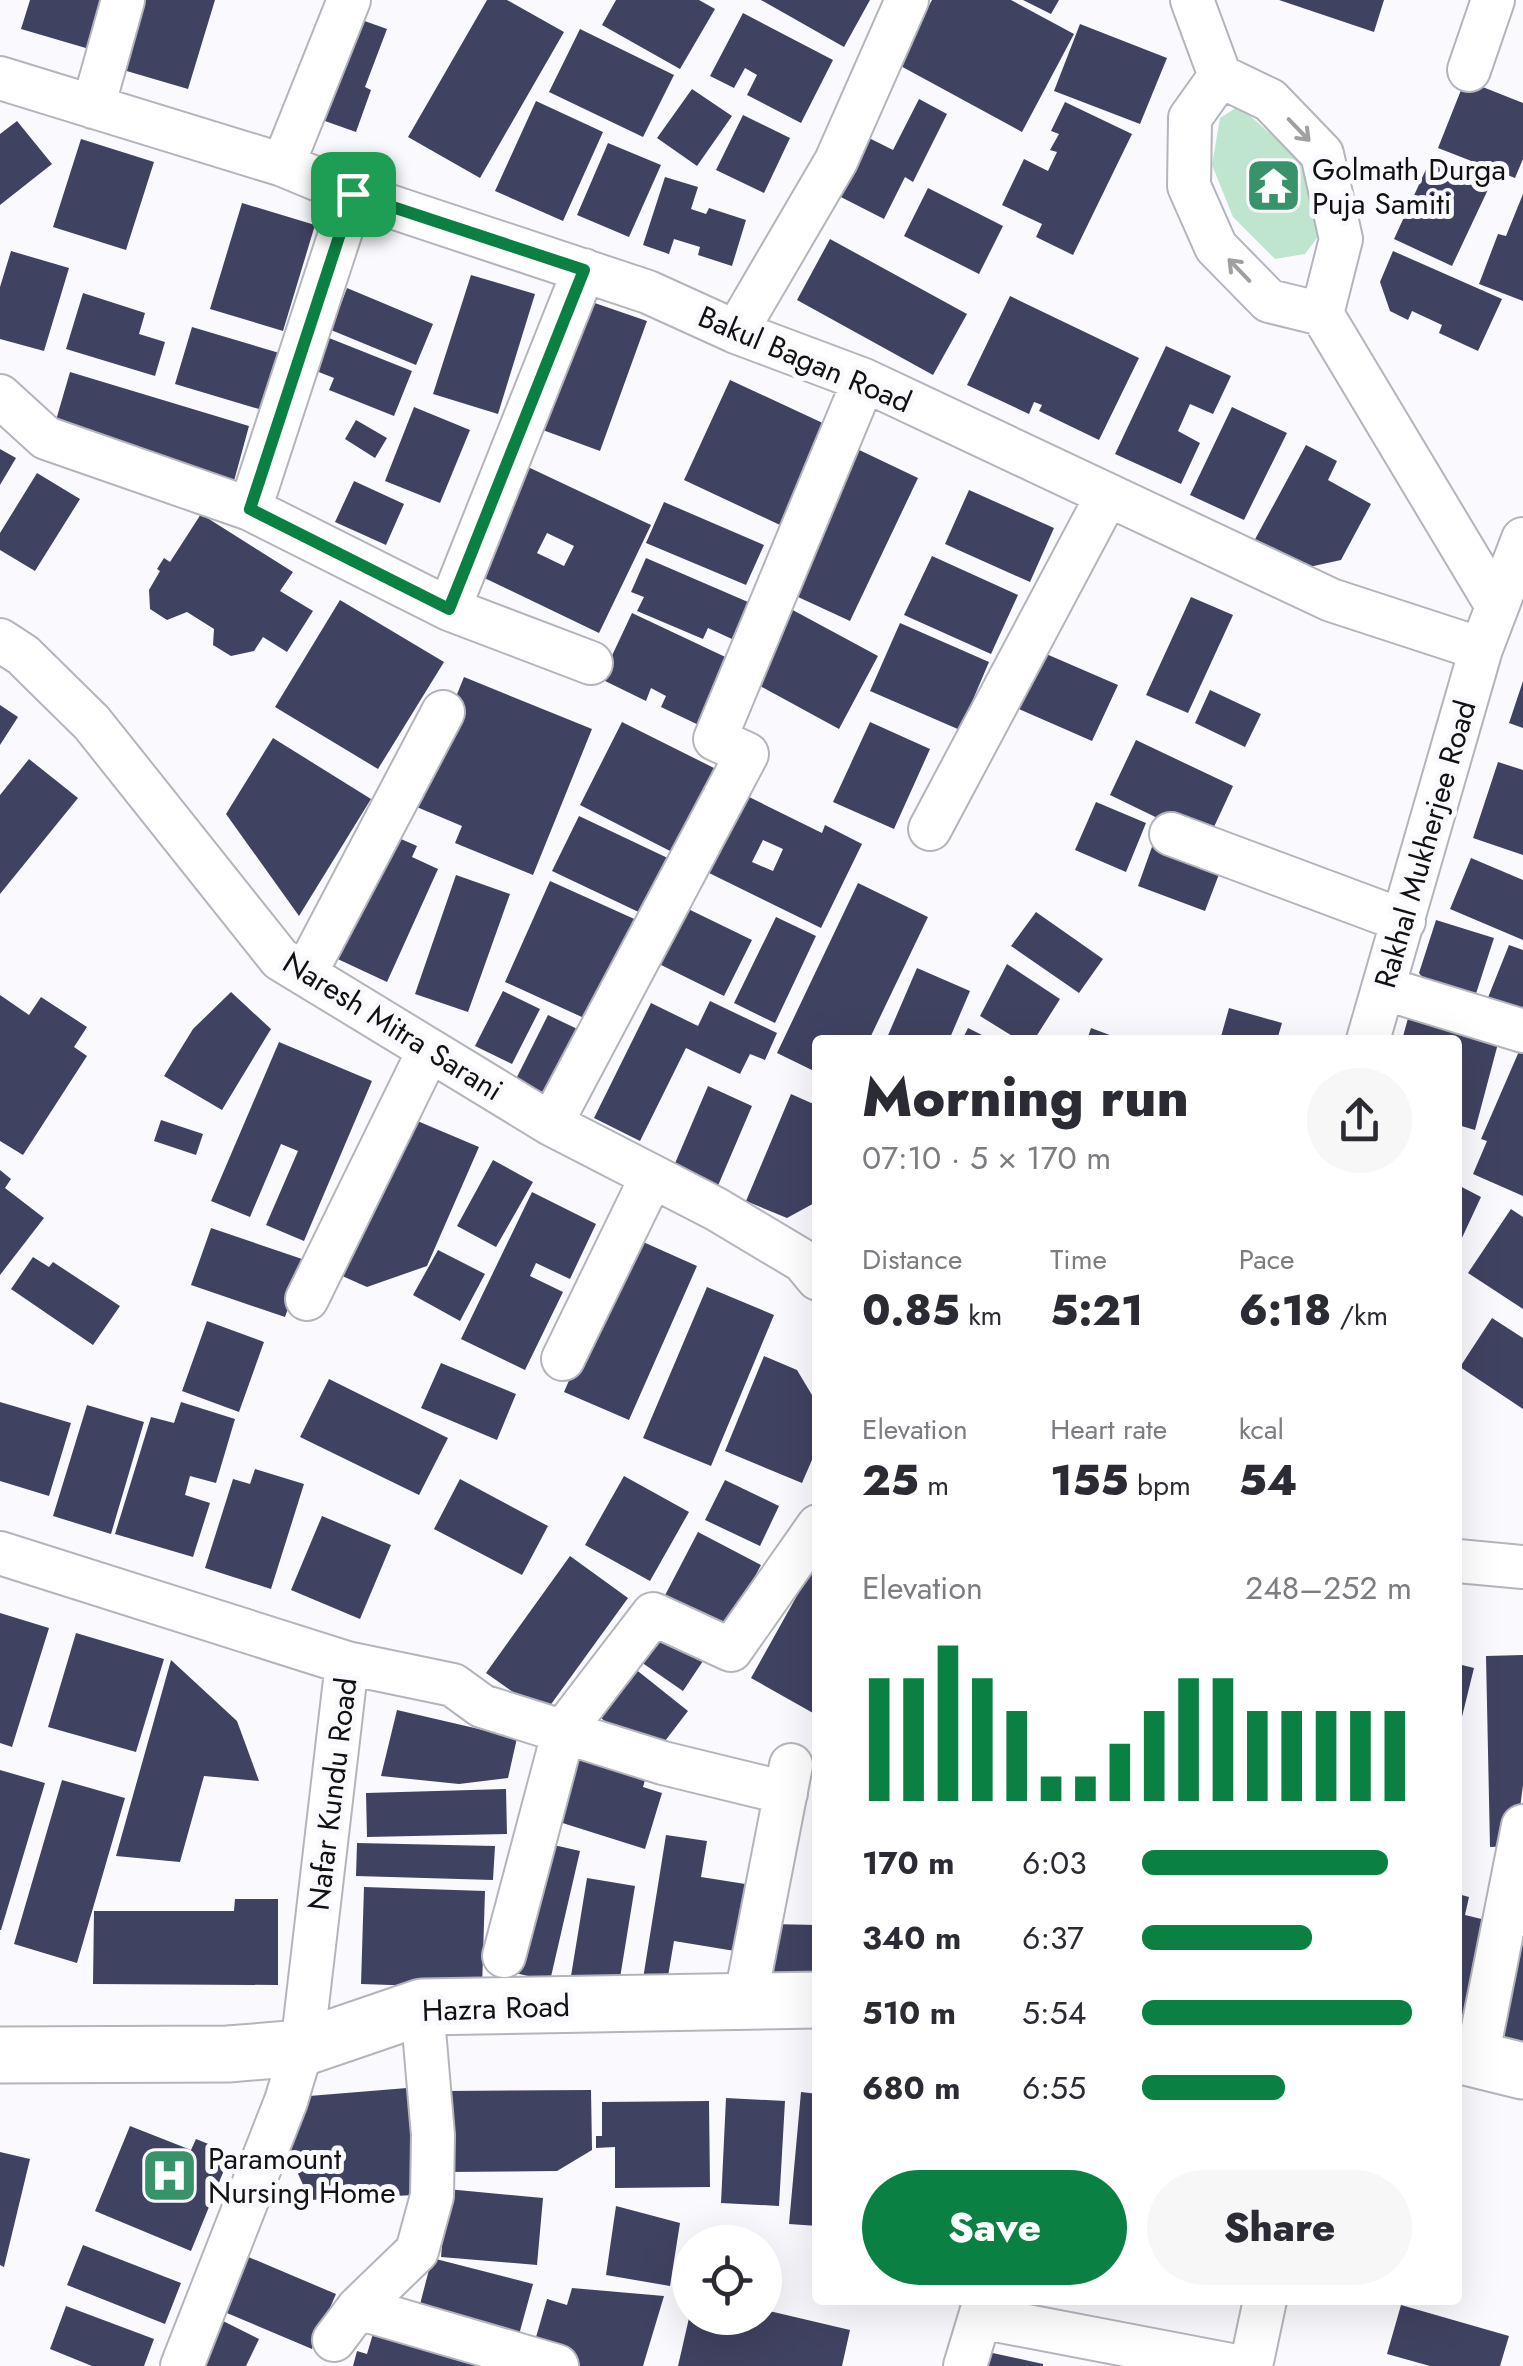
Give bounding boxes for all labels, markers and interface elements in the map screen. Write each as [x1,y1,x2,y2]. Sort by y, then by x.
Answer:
one-way arrow [1287,118,1311,142]
place label: Golmath Durga Puja Samiti [1312,148,1506,225]
pin [311,152,396,237]
temple icon: Golmath Durga Puja Samiti [1243,156,1303,216]
icon: arrive [326,167,381,222]
one-way arrow [1227,259,1251,283]
street label: Bakul Bagan Road [692,295,918,423]
street label: Rakhal Mukherjee Road [1363,695,1487,993]
street label: Naresh Mitra Sarani [275,941,511,1111]
text: Morning run [862,1057,1189,1137]
button: share [1307,1068,1412,1173]
text: 07:10 · 5 × 170 m [862,1135,1111,1181]
text: Distance [862,1239,962,1280]
text: Time [1050,1239,1107,1280]
text: Pace [1239,1239,1294,1280]
text: 0.85 [862,1280,960,1341]
text: 5:21 [1050,1280,1143,1341]
text: 6:18 [1239,1280,1331,1341]
text: km [960,1295,1002,1336]
text: /km [1331,1295,1388,1336]
text: Elevation [862,1409,968,1450]
text: Heart rate [1050,1409,1167,1450]
text: kcal [1239,1409,1284,1450]
text: 25 [862,1450,919,1511]
text: 155 [1050,1450,1129,1511]
text: 54 [1239,1450,1298,1511]
text: m [919,1465,949,1506]
text: bpm [1129,1465,1191,1506]
text: Elevation [862,1565,983,1611]
text: 248–252 m [1245,1565,1412,1611]
street label: Nafar Kundu Road [296,1675,368,1913]
text: 170 m [862,1840,955,1886]
text: 6:03 [1022,1840,1087,1886]
text: 340 m [862,1915,961,1961]
text: 6:37 [1022,1915,1084,1961]
street label: Hazra Road [421,1984,571,2032]
text: 510 m [862,1990,956,2036]
text: 5:54 [1022,1990,1086,2036]
text: 680 m [862,2065,961,2111]
text: 6:55 [1022,2065,1086,2111]
place label: Paramount Nursing Home [208,2137,396,2214]
hospital icon: Paramount Nursing Home [139,2145,199,2205]
button: Save [862,2170,1127,2285]
button: Share [1147,2170,1412,2285]
map controls [672,2225,782,2335]
button: locate [672,2225,782,2335]

